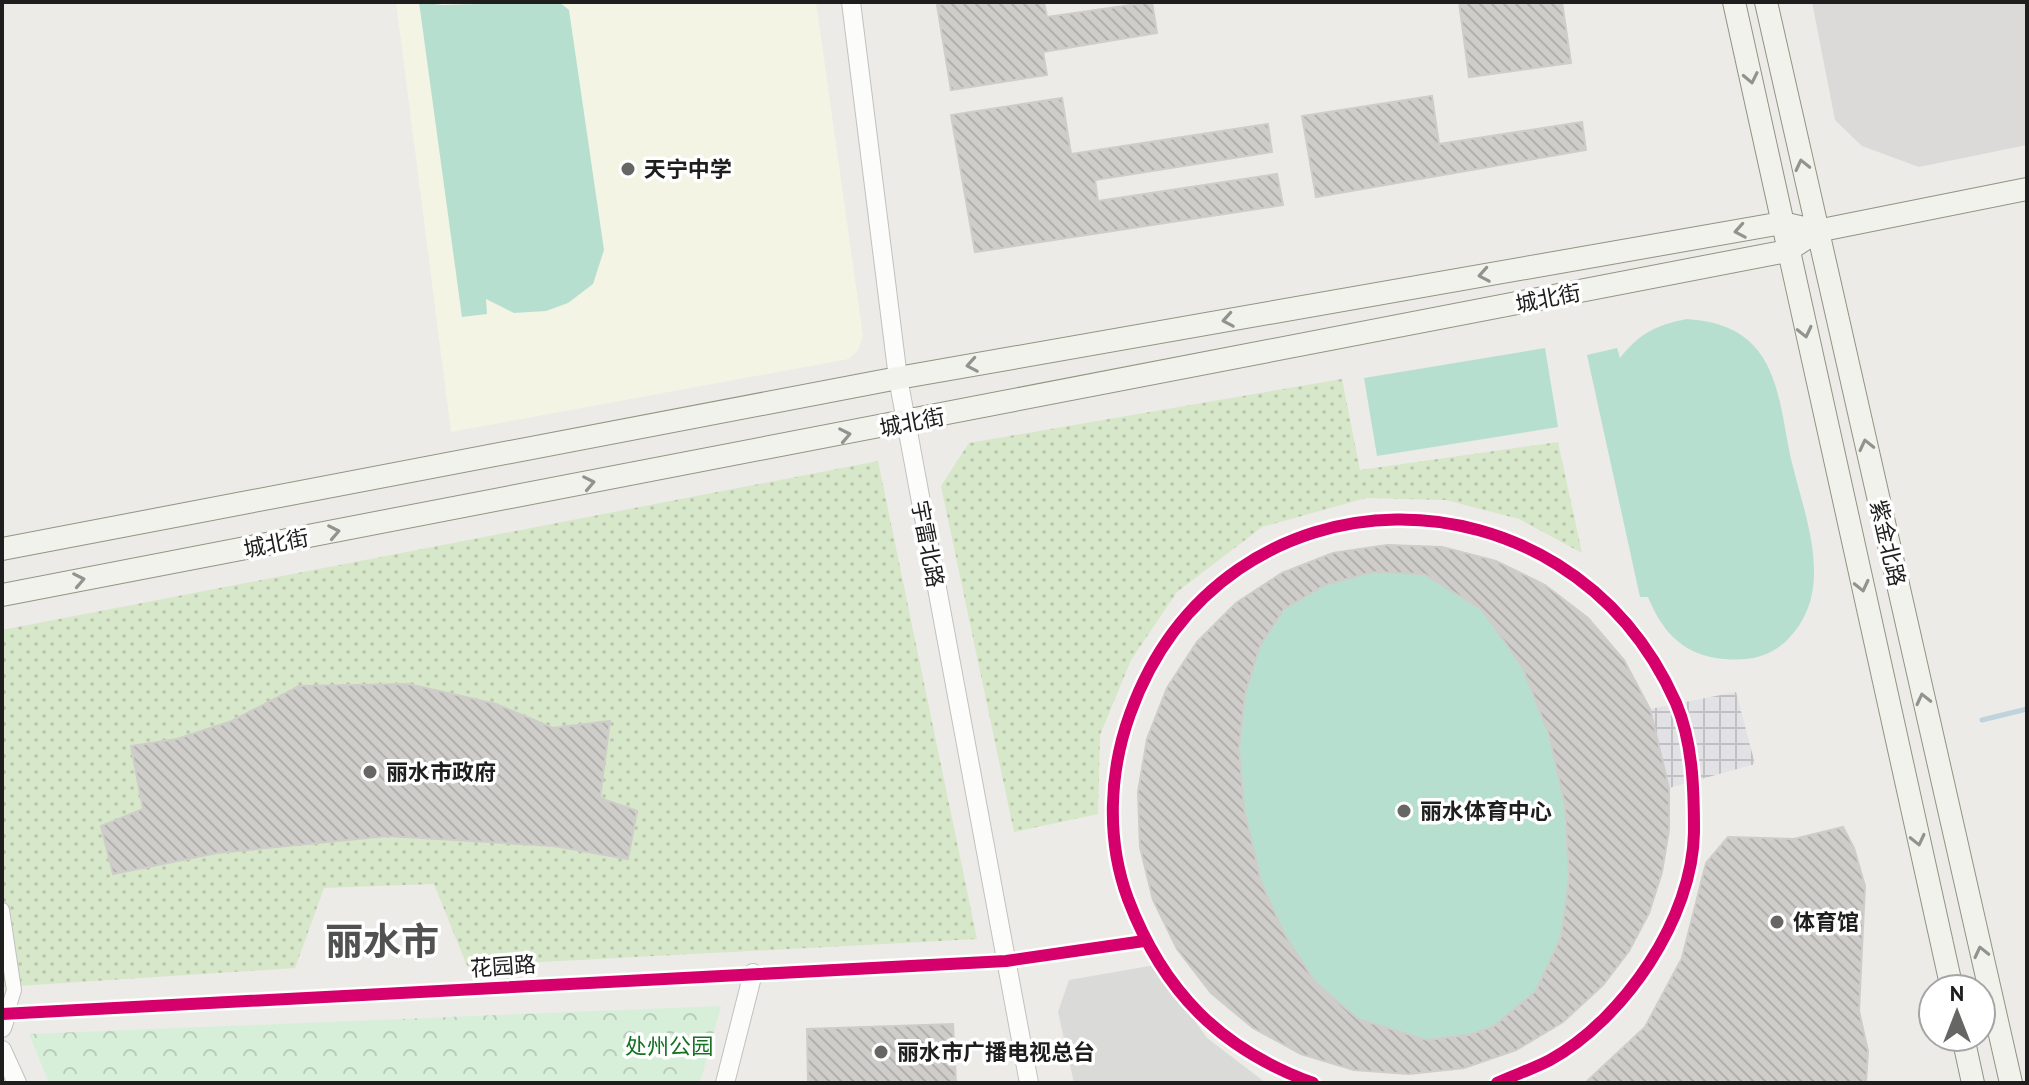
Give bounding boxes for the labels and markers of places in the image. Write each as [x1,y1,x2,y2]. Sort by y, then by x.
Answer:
place label: 天宁中学 [644,155,732,183]
marker: 天宁中学 [619,160,637,178]
place label: 丽水市政府 [386,758,496,786]
marker: 丽水市政府 [361,763,379,781]
place label: 丽水体育中心 [1420,797,1552,825]
marker: 丽水体育中心 [1395,802,1413,820]
place label: 体育馆 [1793,908,1859,936]
marker: 体育馆 [1768,913,1786,931]
place label: 丽水市广播电视总台 [897,1038,1095,1066]
marker: 丽水市广播电视总台 [872,1043,890,1061]

